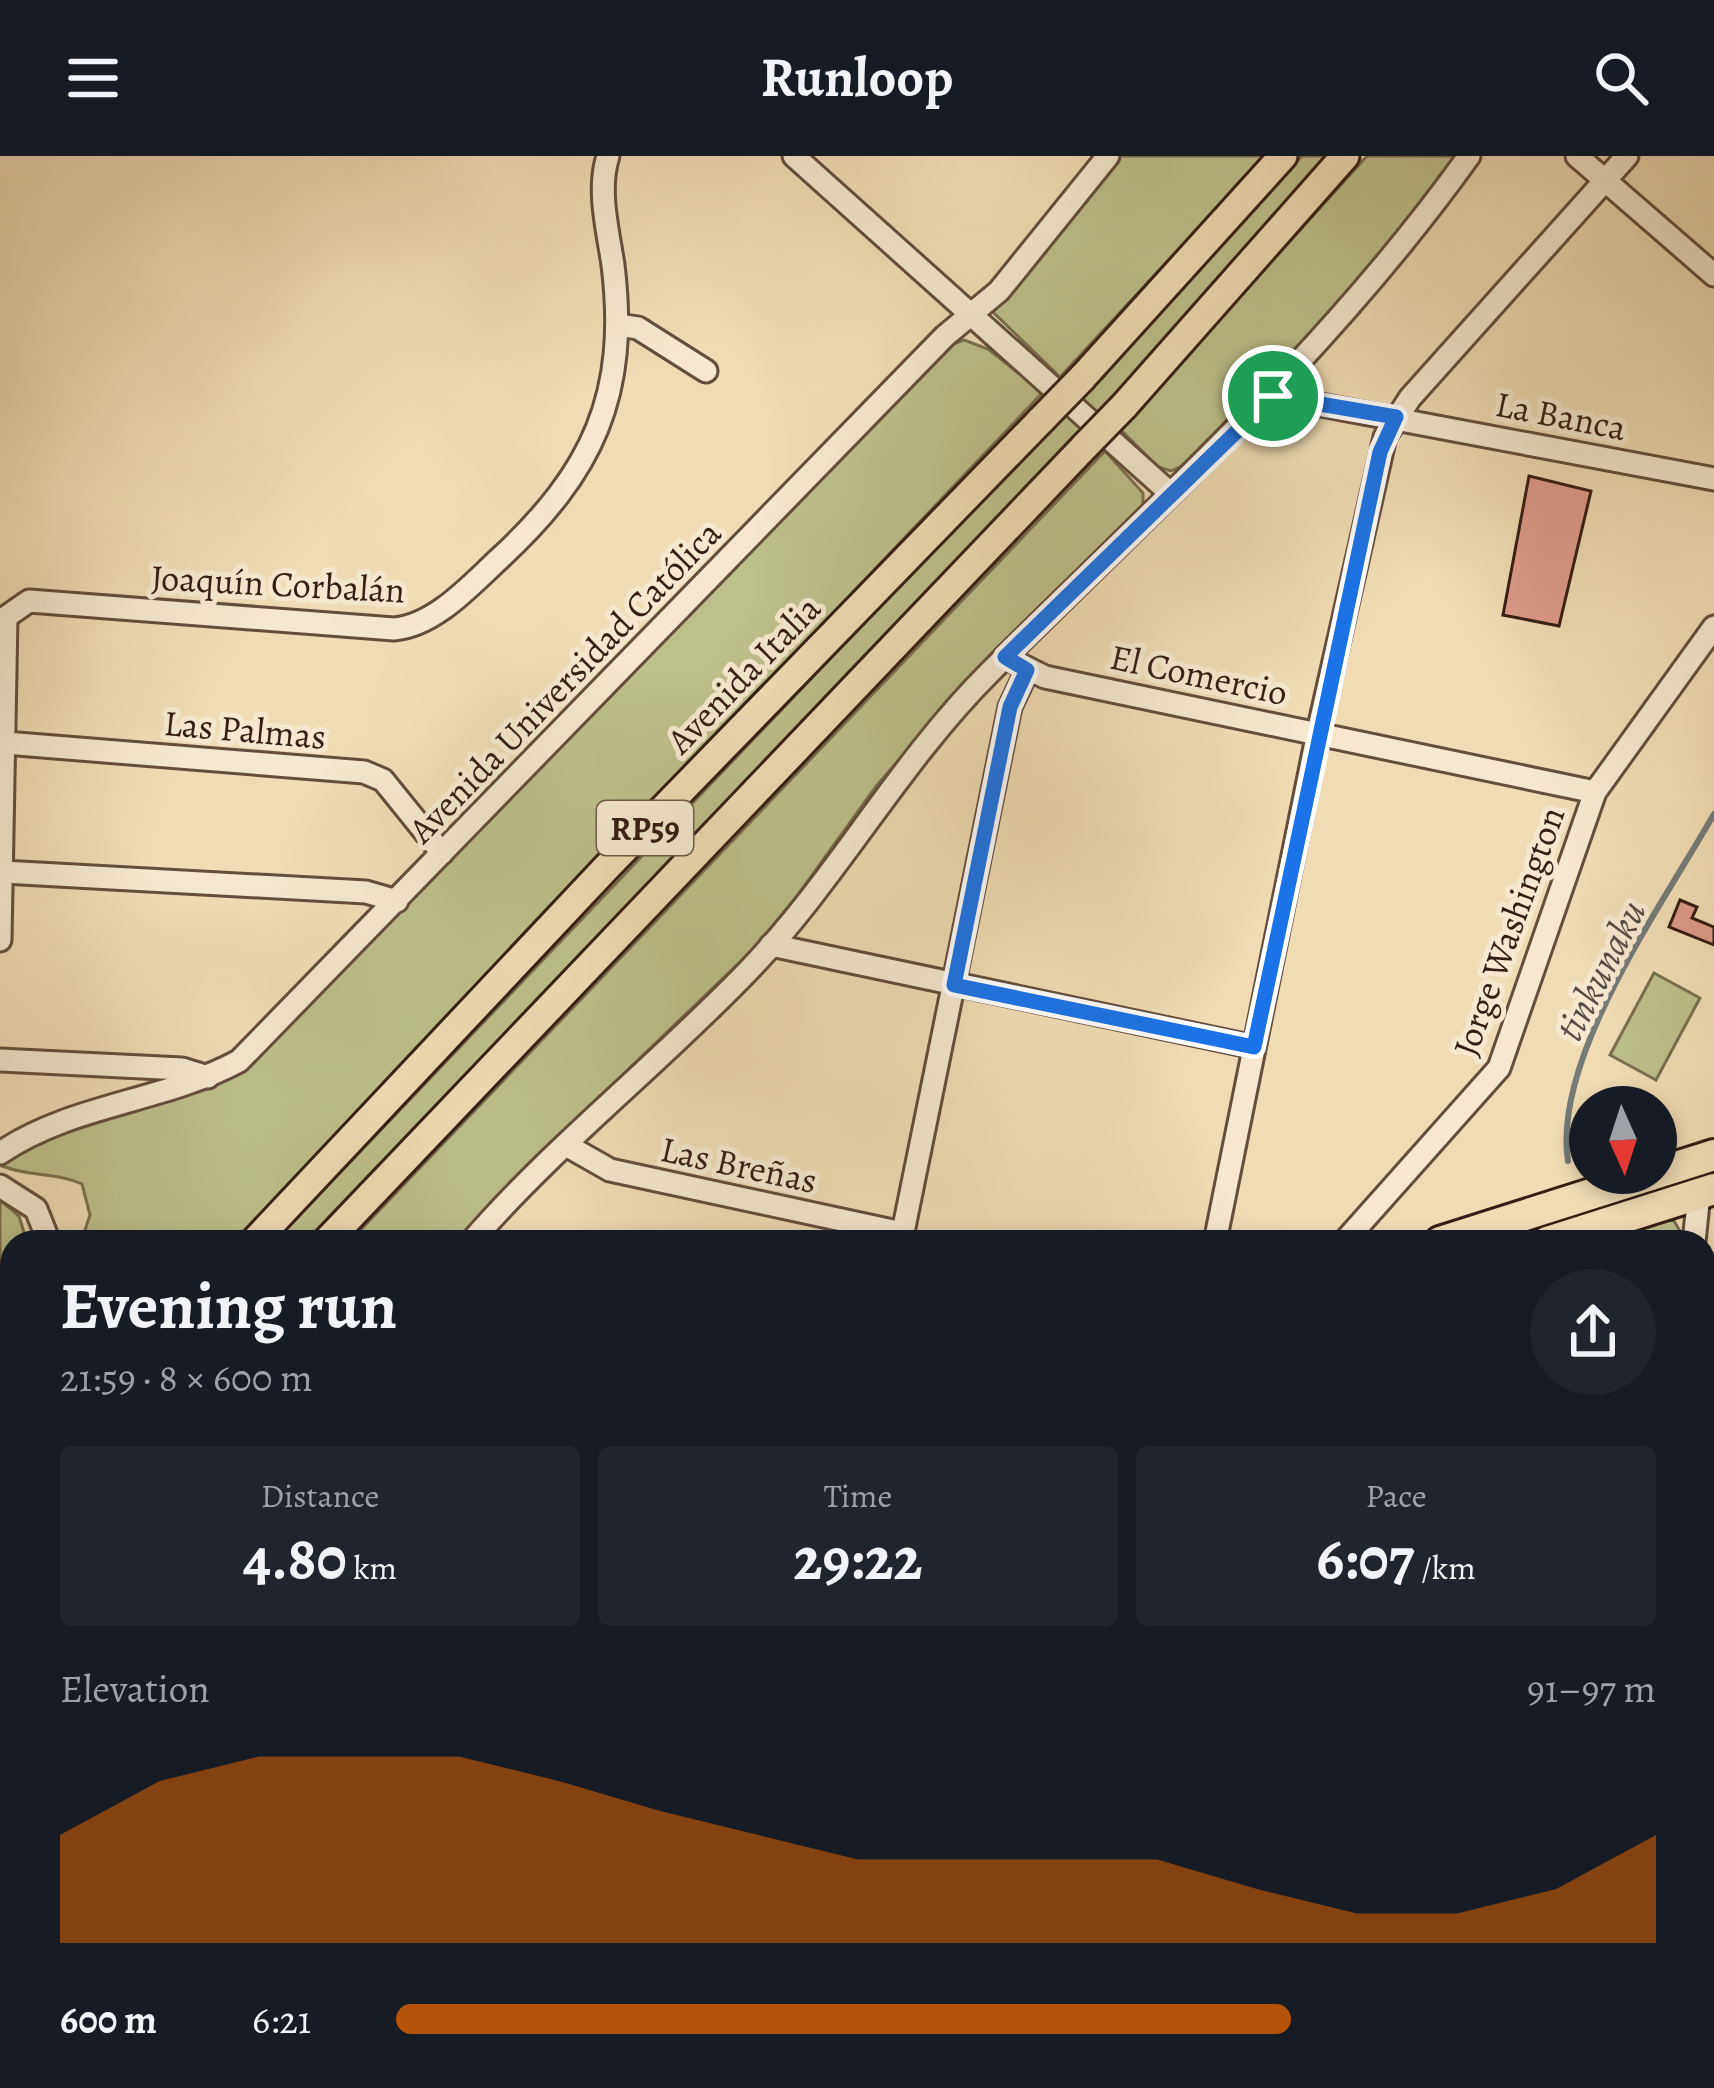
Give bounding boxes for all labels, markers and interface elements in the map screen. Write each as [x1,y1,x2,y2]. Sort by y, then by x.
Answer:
text: Runloop [761,41,953,115]
icon: menu [60,45,126,111]
icon: search [1588,45,1654,111]
pin [1222,345,1324,447]
icon: arrive [1240,363,1306,429]
street label: La Banca [1492,379,1630,452]
street label: Avenida Universidad Católica [396,509,732,854]
street label: Joaquín Corbalán [150,552,406,615]
street label: Avenida Italia [655,584,831,765]
street label: El Comercio [1106,632,1292,717]
street label: Las Palmas [162,698,328,761]
street label: Jorge Washington [1441,800,1576,1063]
road number: RP59 [597,801,693,855]
water label: tinkunaku [1543,891,1658,1049]
north arrow [1569,1086,1677,1194]
map controls [1569,1086,1677,1194]
street label: Las Breñas [656,1124,822,1205]
text: Evening run [60,1261,397,1351]
button: share [1530,1269,1656,1395]
text: 21:59 · 8 × 600 m [60,1351,313,1404]
text: Distance [261,1473,379,1518]
text: Time [824,1473,892,1518]
text: Pace [1365,1473,1427,1518]
text: 4.80 [243,1518,347,1600]
text: 29:22 [794,1518,923,1600]
text: 6:07 [1316,1518,1414,1600]
text: km [347,1545,397,1590]
text: /km [1414,1545,1476,1590]
text: Elevation [60,1662,210,1715]
text: 91–97 m [1527,1662,1656,1715]
text: 600 m [60,1993,157,2046]
text: 6:21 [252,1993,311,2046]

